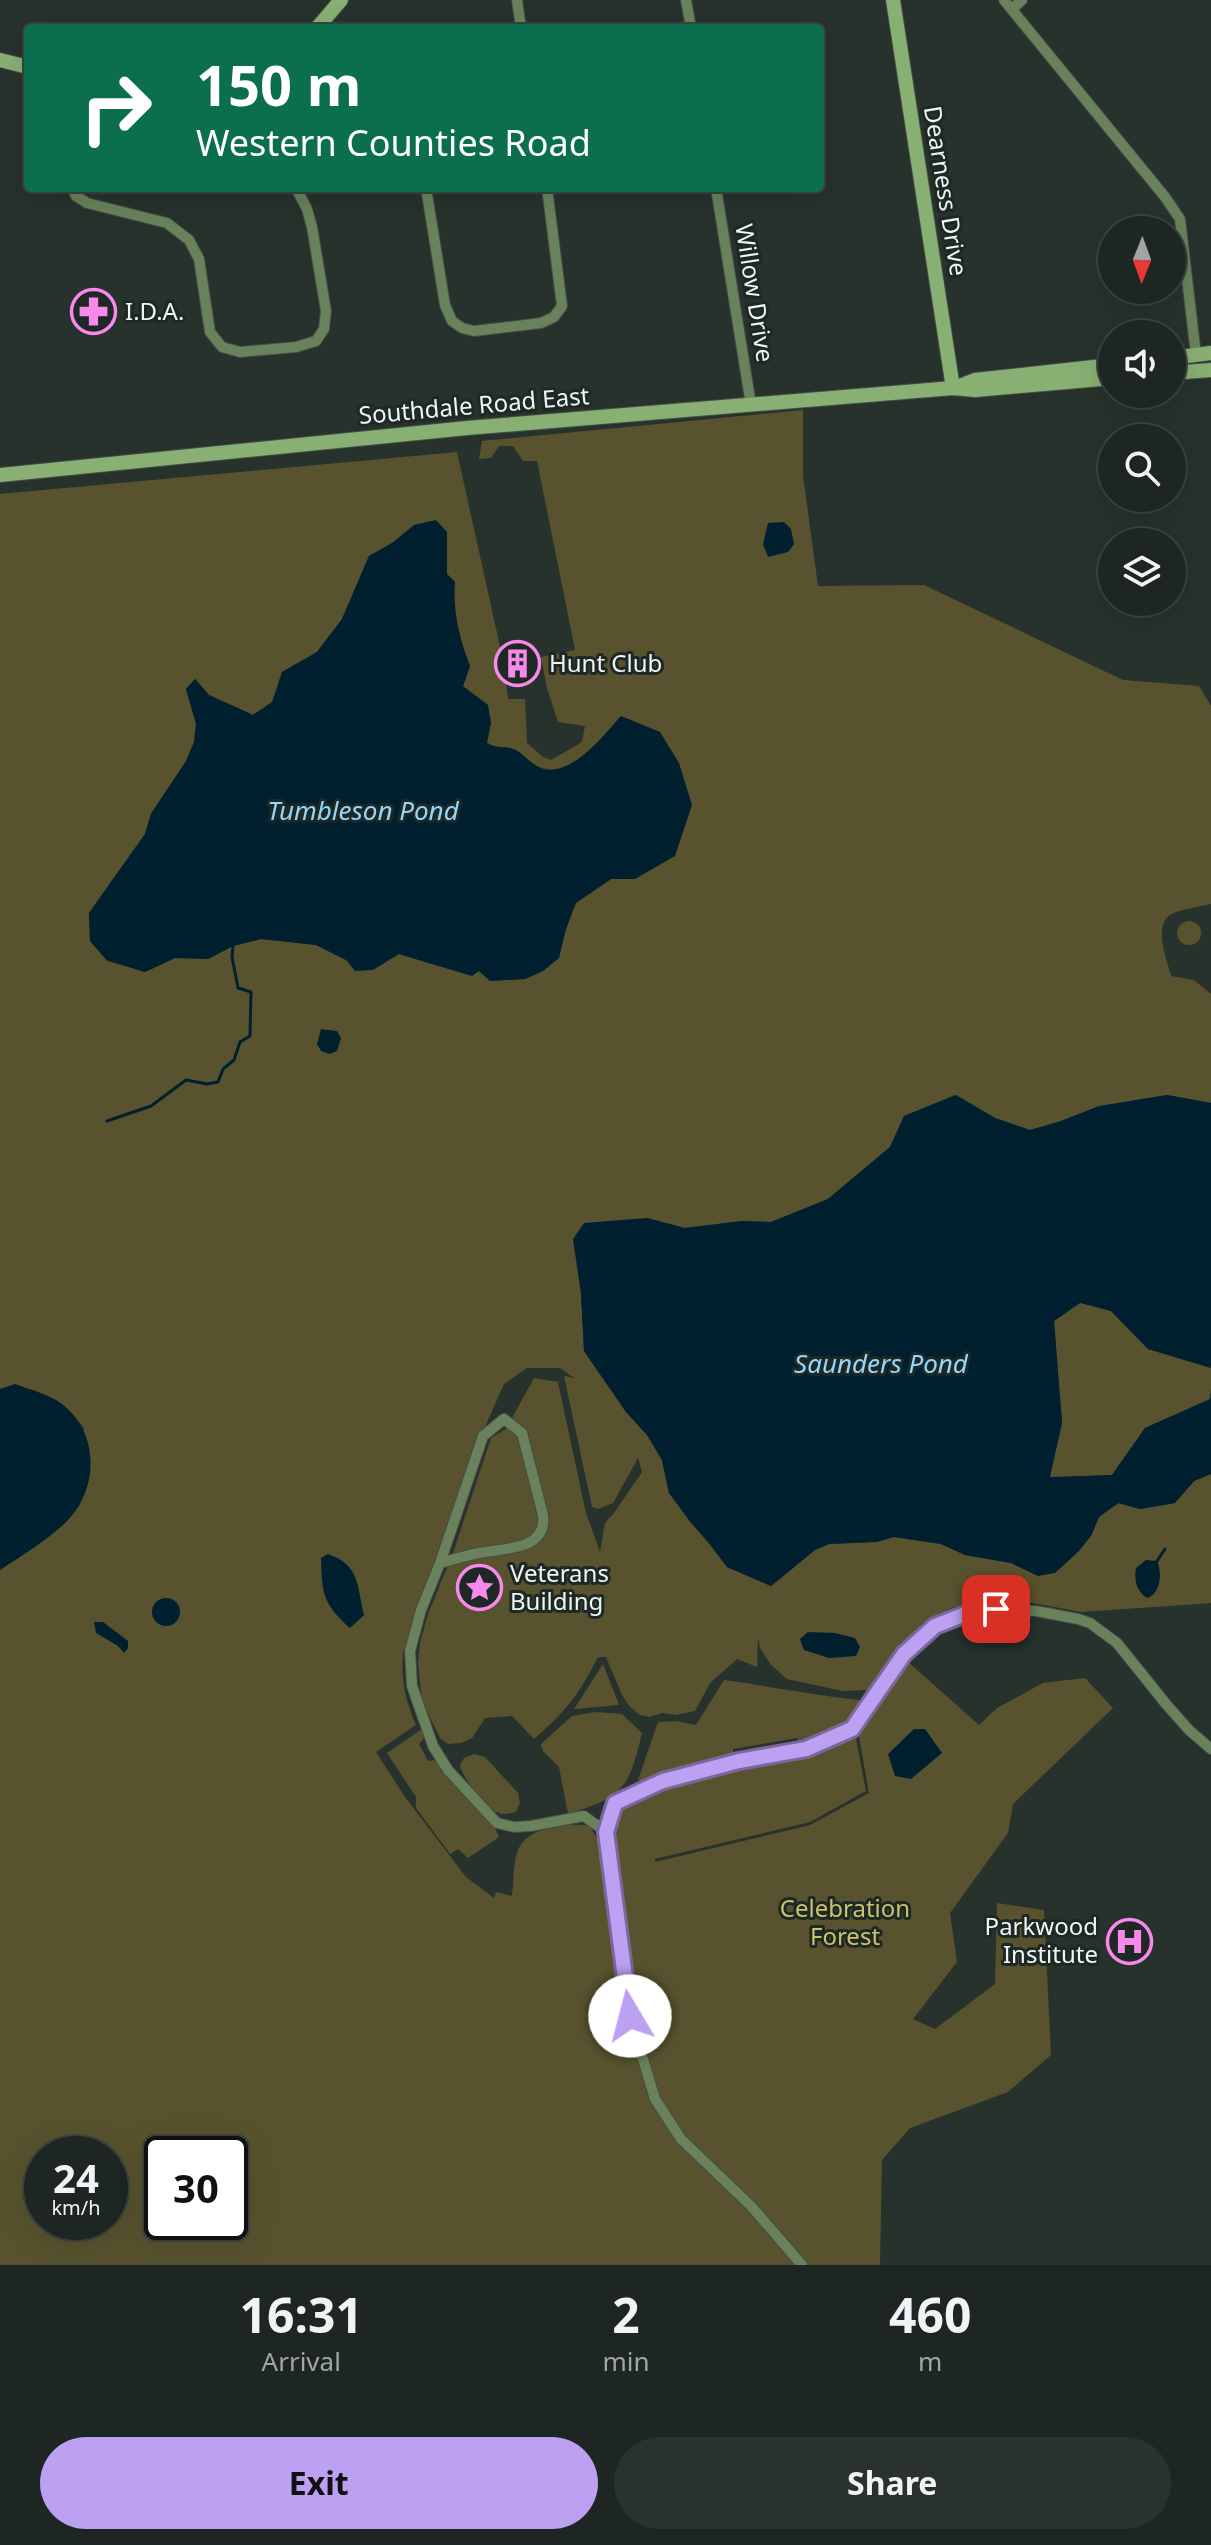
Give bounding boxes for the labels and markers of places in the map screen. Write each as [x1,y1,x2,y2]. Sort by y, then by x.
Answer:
pharmacy icon: I.D.A. [70,288,118,336]
place label: I.D.A. [125,294,184,327]
building icon: Hunt Club [494,640,542,688]
place label: Hunt Club [549,646,662,679]
place label: Veterans Building [510,1556,609,1617]
place icon: Veterans Building [455,1564,503,1612]
pin [962,1575,1030,1643]
place label: Parkwood Institute [985,1909,1098,1970]
hospital icon: Parkwood Institute [1105,1917,1153,1965]

